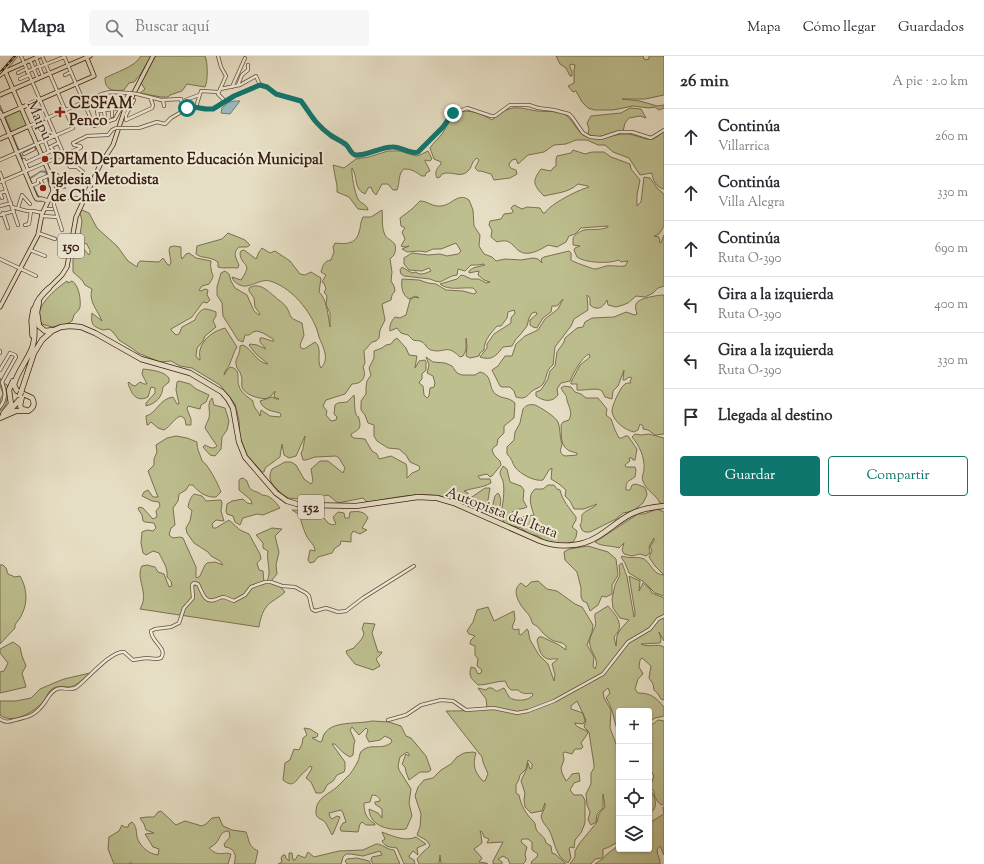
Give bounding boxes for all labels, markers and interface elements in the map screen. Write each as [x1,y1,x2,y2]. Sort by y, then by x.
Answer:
search box [89,10,369,46]
text: Mapa [20,14,65,41]
icon: search [103,17,125,39]
text: Buscar aquí [135,17,209,38]
text: Mapa [747,18,781,38]
text: Cómo llegar [803,18,876,38]
text: Guardados [898,18,964,38]
text: 26 min [680,70,729,94]
text: A pie · 2.0 km [892,73,968,91]
place label: CESFAM Penco [69,94,133,132]
street label: Maipú [21,97,57,144]
route start [178,99,196,117]
route end [444,104,462,122]
marker: CESFAM Penco [54,106,66,118]
text: Continúa [718,117,780,138]
icon: ahead [680,126,702,148]
text: 260 m [935,128,968,146]
text: Villarrica [718,138,770,156]
place label: DEM Departamento Educación Municipal [53,150,324,171]
marker: DEM Departamento Educación Municipal [40,154,50,164]
place label: Iglesia Metodista de Chile [51,170,159,208]
text: Continúa [718,173,780,194]
icon: ahead [680,182,702,204]
marker: Iglesia Metodista de Chile [38,183,48,193]
text: 330 m [937,184,968,202]
text: Villa Alegra [718,194,785,212]
text: Continúa [718,229,780,250]
road number: 150 [58,234,84,258]
icon: ahead [680,238,702,260]
text: 690 m [935,240,968,258]
text: Ruta O-390 [718,250,782,268]
text: Gira a la izquierda [718,285,834,306]
icon: left [680,294,702,316]
text: 400 m [934,296,968,314]
text: Ruta O-390 [718,306,782,324]
text: Gira a la izquierda [718,341,834,362]
icon: left [680,350,702,372]
text: 330 m [937,352,968,370]
text: Ruta O-390 [718,362,782,380]
icon: arrive [680,406,702,428]
text: Llegada al destino [718,406,833,427]
button: Guardar [680,456,820,496]
button: Compartir [828,456,968,496]
street label: Autopista del Itata [442,482,561,545]
road number: 152 [298,495,324,519]
map controls [616,708,652,852]
button: + [616,708,652,744]
button: − [616,744,652,780]
button: locate [616,780,652,816]
button: layers [616,816,652,852]

